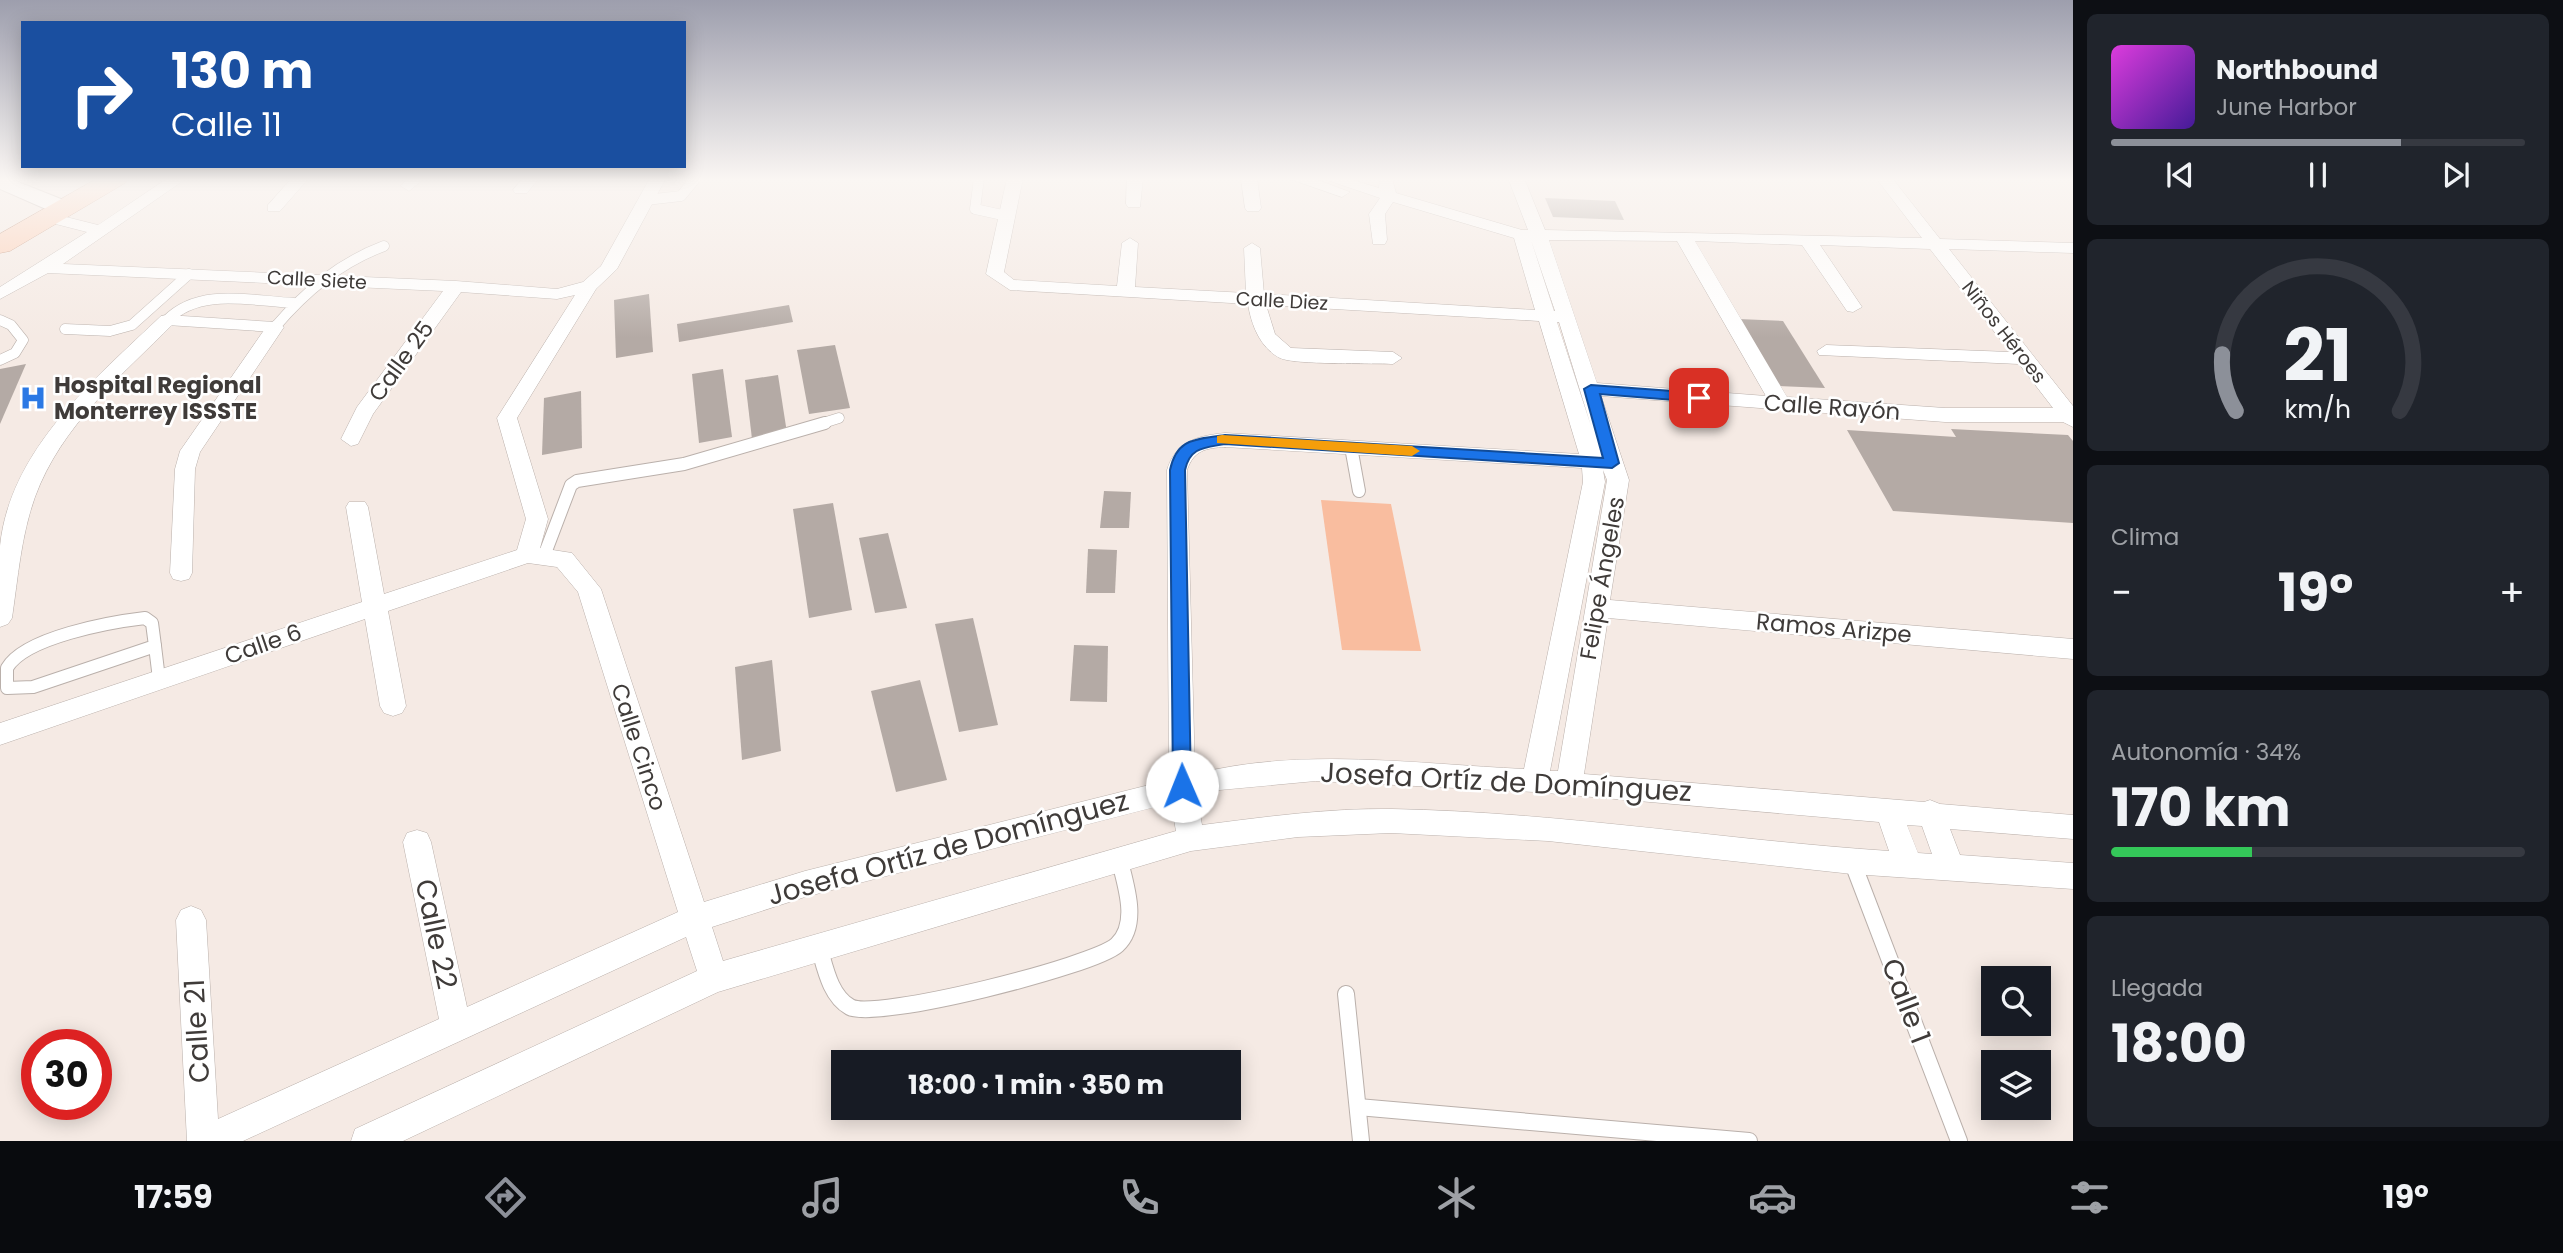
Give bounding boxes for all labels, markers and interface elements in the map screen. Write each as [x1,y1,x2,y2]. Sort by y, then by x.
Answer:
text: 130 m [171,37,313,105]
icon: right [56,49,147,140]
text: Northbound [2216,52,2378,88]
text: June Harbor [2216,91,2357,123]
text: Calle 11 [171,102,282,147]
icon: previous [2161,156,2199,194]
icon: pause [2299,156,2337,194]
icon: next [2437,156,2475,194]
street label: Calle Siete [266,264,368,296]
street label: Niños Héroes [1955,275,2053,389]
street label: Calle Diez [1235,285,1329,317]
text: 21 [2284,306,2352,407]
street label: Calle 25 [361,314,441,408]
pin [1669,368,1729,428]
place label: Hospital Regional Monterrey ISSSTE [54,369,261,427]
icon: arrive [1680,379,1718,417]
hospital icon: Hospital Regional Monterrey ISSSTE [18,383,48,413]
street label: Calle Rayón [1763,386,1901,428]
text: km/h [2285,392,2351,427]
street label: Felipe Ángeles [1572,494,1632,662]
text: Clima [2111,521,2179,553]
text: 19° [2278,556,2353,629]
text: − [2111,566,2132,619]
text: + [2499,566,2525,619]
street label: Ramos Arizpe [1755,605,1913,651]
street label: Calle 6 [220,616,306,672]
street label: Calle Cinco [603,679,675,815]
text: Autonomía · 34% [2111,736,2301,768]
position arrow [1145,749,1219,823]
street label: Josefa Ortíz de Domínguez [1319,753,1693,811]
text: 170 km [2111,771,2291,844]
street label: Josefa Ortíz de Domínguez [763,781,1133,915]
street label: Calle 22 [405,875,467,993]
street label: Calle 1 [1872,953,1940,1049]
map controls [1981,966,2051,1120]
button: search [1981,966,2051,1036]
text: Llegada [2111,972,2203,1004]
street label: Calle 21 [175,978,219,1084]
text: 18:00 [2111,1007,2247,1080]
speed limit sign: 30 [21,1029,112,1120]
button: layers [1981,1050,2051,1120]
text: 18:00 · 1 min · 350 m [908,1067,1164,1103]
icon: directions [481,1173,530,1222]
icon: music [798,1173,847,1222]
icon: phone [1115,1173,1164,1222]
icon: climate [1432,1173,1481,1222]
icon: car [1748,1173,1797,1222]
icon: filters [2065,1173,2114,1222]
text: 17:59 [134,1174,213,1219]
text: 19° [2382,1174,2429,1219]

